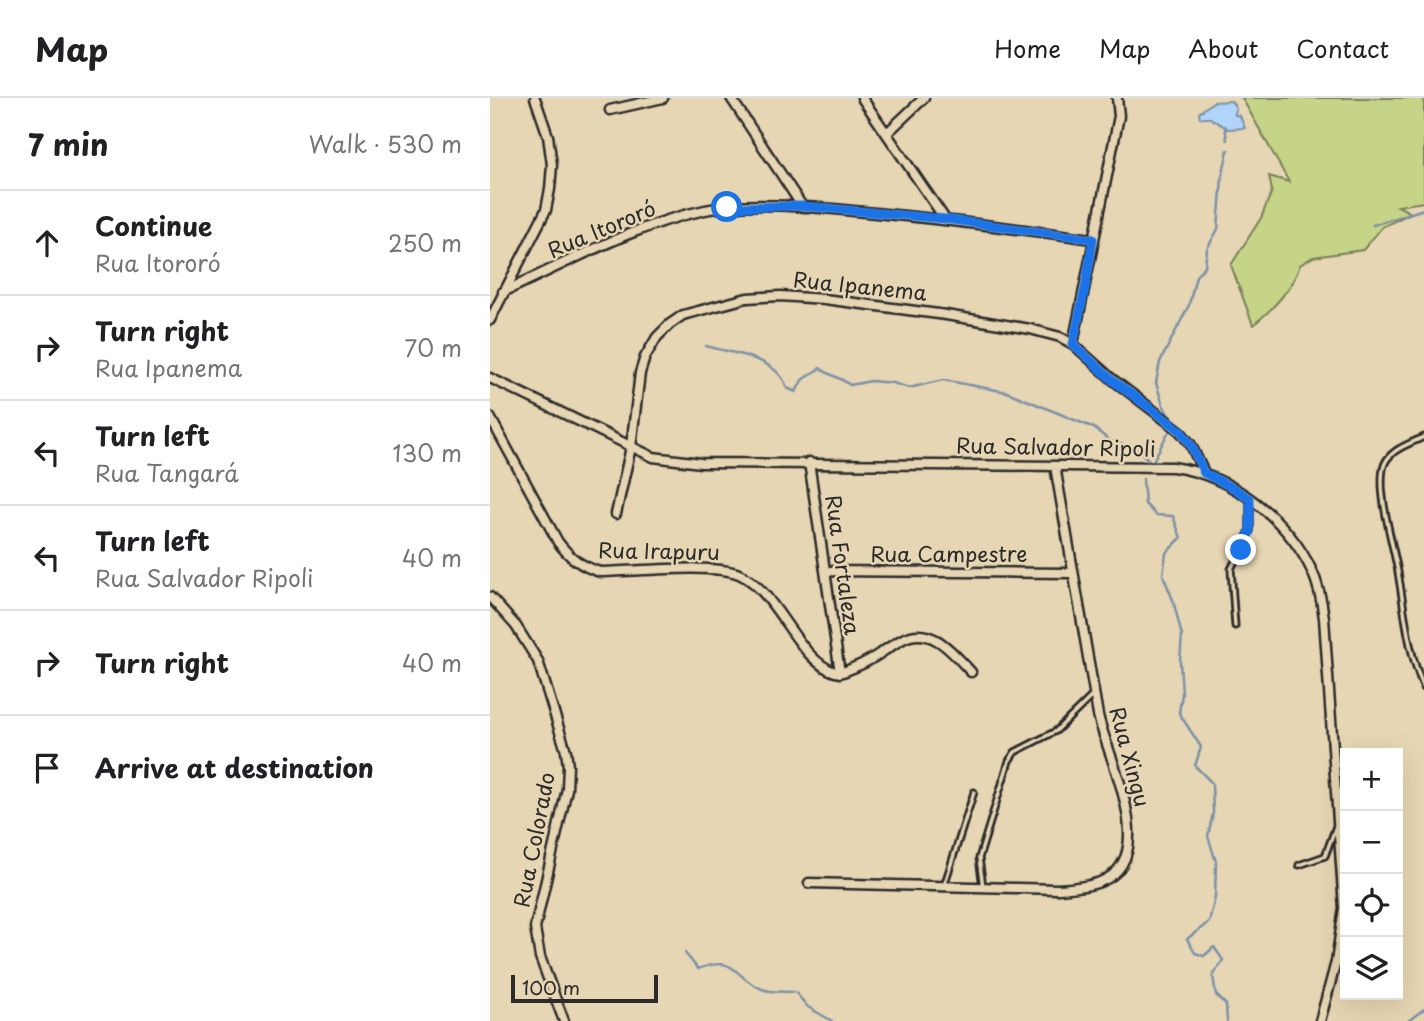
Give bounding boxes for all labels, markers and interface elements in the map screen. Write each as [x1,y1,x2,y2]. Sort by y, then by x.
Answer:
text: Map [35,23,108,73]
text: Home [994,30,1061,66]
text: Map [1099,30,1150,66]
text: About [1188,30,1258,66]
text: Contact [1296,30,1389,66]
text: 7 min [28,121,109,166]
text: Walk · 530 m [309,126,462,161]
street label: Rua Itororó [542,191,660,265]
route start [711,191,742,222]
text: Continue [95,206,212,245]
icon: ahead [28,224,66,262]
text: 250 m [388,225,462,260]
text: Rua Itororó [95,245,221,280]
street label: Rua Ipanema [792,262,929,308]
text: Turn right [95,311,229,350]
icon: right [28,329,66,367]
text: 70 m [404,330,462,365]
text: Rua Ipanema [95,350,242,385]
text: Turn left [95,416,210,455]
street label: Rua Salvador Ripoli [956,428,1156,464]
icon: left [28,434,66,472]
text: 130 m [392,435,462,470]
text: Rua Tangará [95,455,239,490]
street label: Rua Fortaleza [818,493,870,637]
text: Turn left [95,521,210,560]
street label: Rua Irapuru [598,533,720,567]
route end [1225,534,1256,565]
street label: Rua Campestre [870,537,1028,569]
icon: left [28,539,66,577]
text: 40 m [402,540,462,575]
text: Rua Salvador Ripoli [95,560,314,595]
text: Turn right [95,643,229,682]
icon: right [28,644,66,682]
text: 40 m [402,645,462,680]
street label: Rua Xingu [1102,703,1160,810]
text: Arrive at destination [95,748,374,787]
map controls [1340,748,1403,1000]
button: + [1340,748,1403,811]
icon: arrive [28,749,66,787]
street label: Rua Colorado [504,769,562,910]
button: − [1340,811,1403,874]
button: locate [1340,874,1403,937]
button: layers [1340,937,1403,1000]
scale bar [511,972,658,1004]
text: 100 m [522,973,580,1001]

